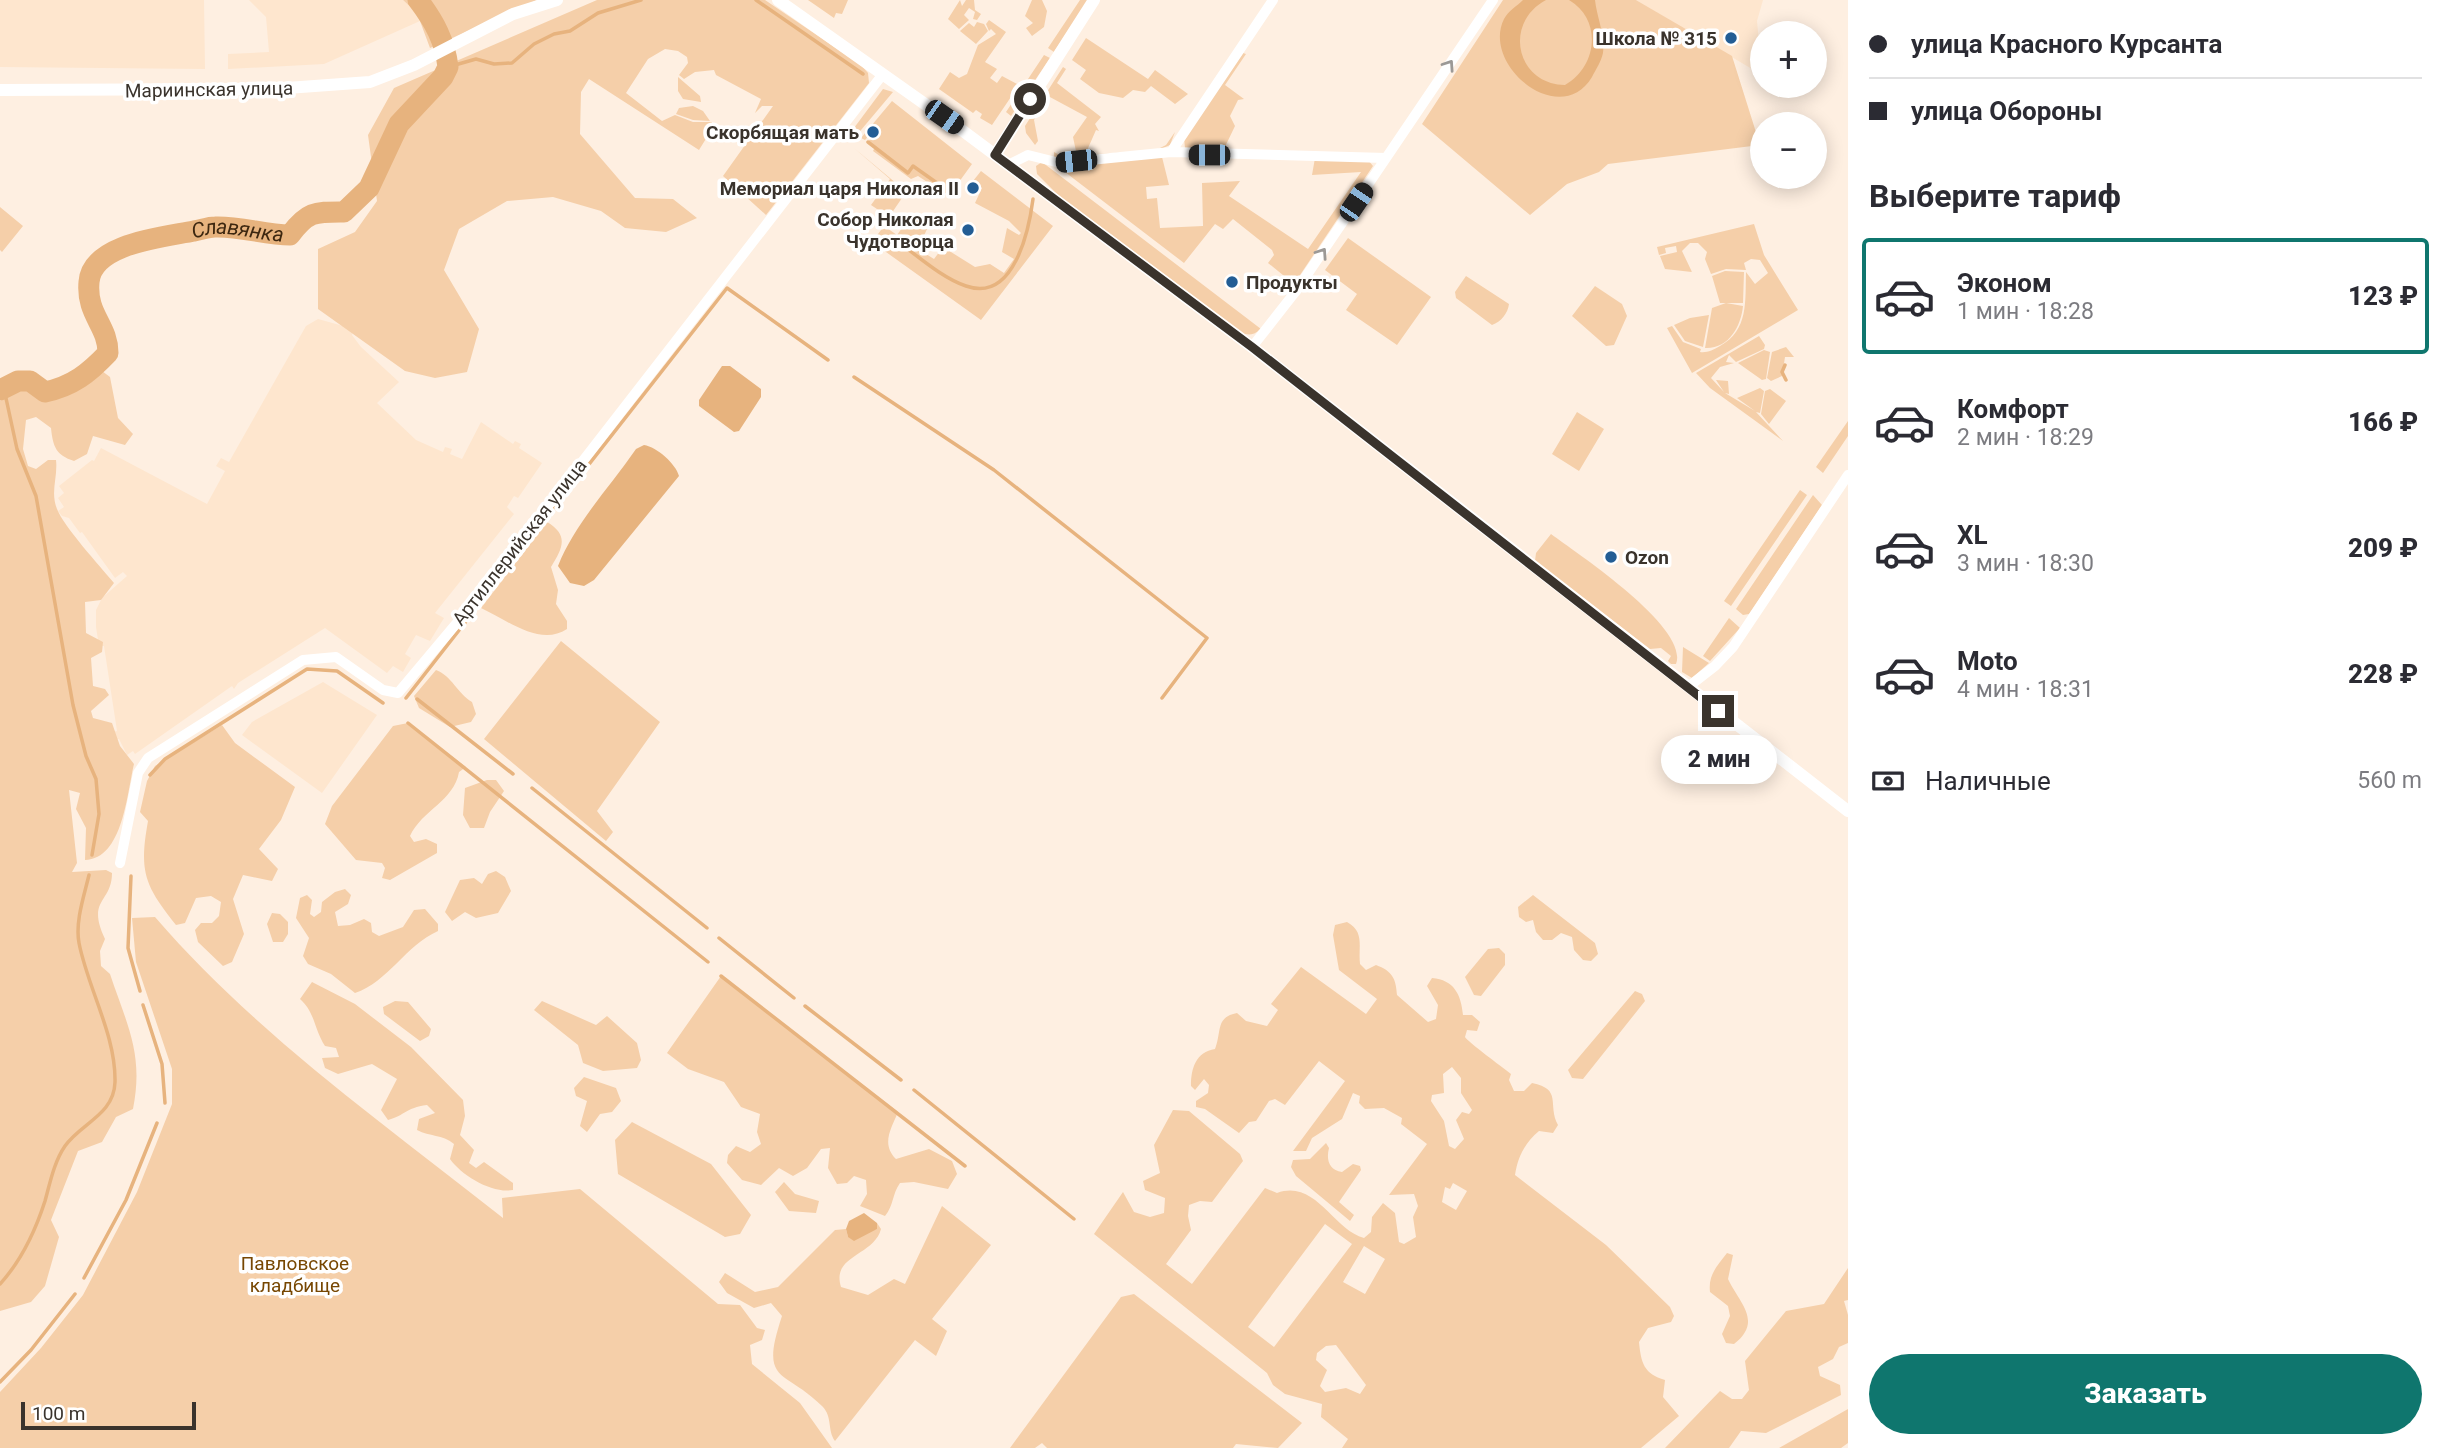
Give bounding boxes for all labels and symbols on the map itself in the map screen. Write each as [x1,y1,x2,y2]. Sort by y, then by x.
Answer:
place label: Школа № 315 [1596,27,1717,50]
marker: Школа № 315 [1723,30,1739,46]
one-way arrow [1441,60,1453,73]
street label: Мариинская улица [125,77,293,102]
route start [1014,83,1046,115]
car [921,96,968,138]
place label: Скорбящая мать [706,121,859,144]
marker: Скорбящая мать [865,124,881,140]
car [1189,145,1231,166]
car [1055,148,1098,174]
place label: Мемориал царя Николая II [720,177,959,200]
car [1336,179,1377,225]
marker: Мемориал царя Николая II [965,180,981,196]
place label: Собор Николая Чудотворца [817,208,954,253]
water label: Славянка [189,215,285,247]
marker: Собор Николая Чудотворца [960,222,976,238]
one-way arrow [1314,248,1326,261]
place label: Продукты [1246,271,1338,294]
marker: Продукты [1224,274,1240,290]
street label: Артиллерийская улица [447,454,592,630]
place label: Ozon [1625,546,1669,569]
marker: Ozon [1603,549,1619,565]
route end [1702,695,1734,727]
callout: 2 мин [1660,736,1776,784]
park label: Павловское кладбище [241,1252,349,1297]
scale bar [21,1399,196,1431]

